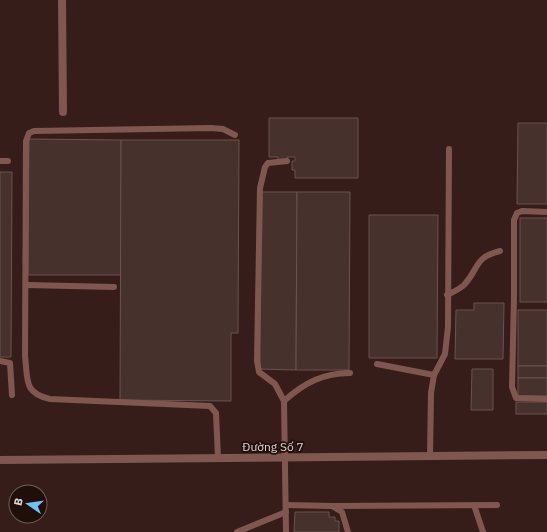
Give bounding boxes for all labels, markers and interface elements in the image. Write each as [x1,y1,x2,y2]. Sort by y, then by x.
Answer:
street label: Đường Số 7 [242,439,304,454]
north arrow [8,484,48,524]
text: B [11,497,26,507]

